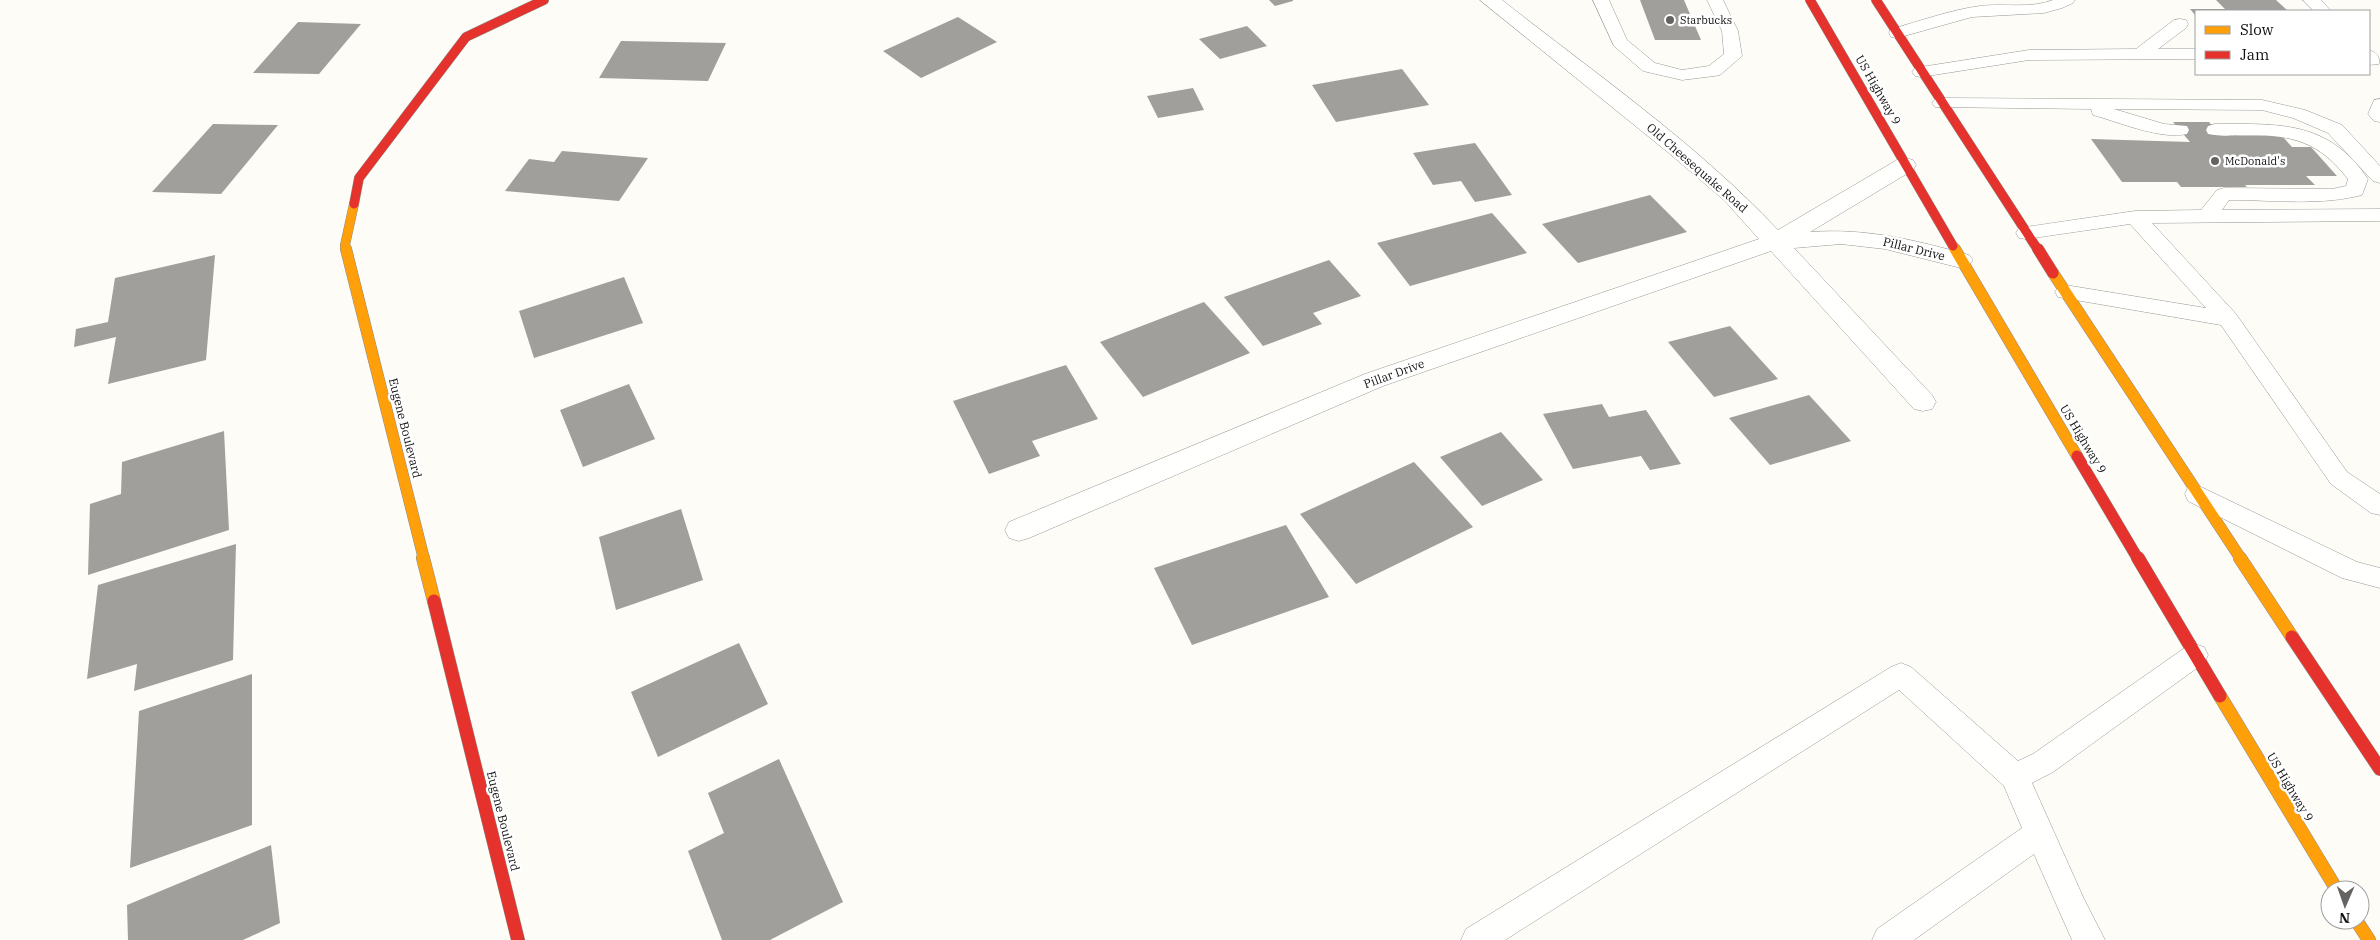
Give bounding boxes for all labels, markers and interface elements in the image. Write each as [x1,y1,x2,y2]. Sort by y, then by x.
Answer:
legend [2195,10,2370,75]
place label: Starbucks [1680,13,1732,27]
marker: Starbucks [1664,14,1676,26]
text: Slow [2240,20,2274,39]
text: Jam [2240,45,2269,64]
street label: US Highway 9 [1852,52,1904,127]
street label: Old Cheesequake Road [1644,120,1751,215]
place label: McDonald's [2225,154,2285,168]
marker: McDonald's [2209,155,2221,167]
street label: Pillar Drive [1882,234,1947,263]
street label: Pillar Drive [1361,356,1426,391]
street label: Eugene Boulevard [386,376,425,479]
street label: US Highway 9 [2057,402,2110,476]
street label: US Highway 9 [2264,750,2317,824]
street label: Eugene Boulevard [484,769,523,872]
north arrow [2320,880,2370,930]
text: N [2339,909,2350,927]

